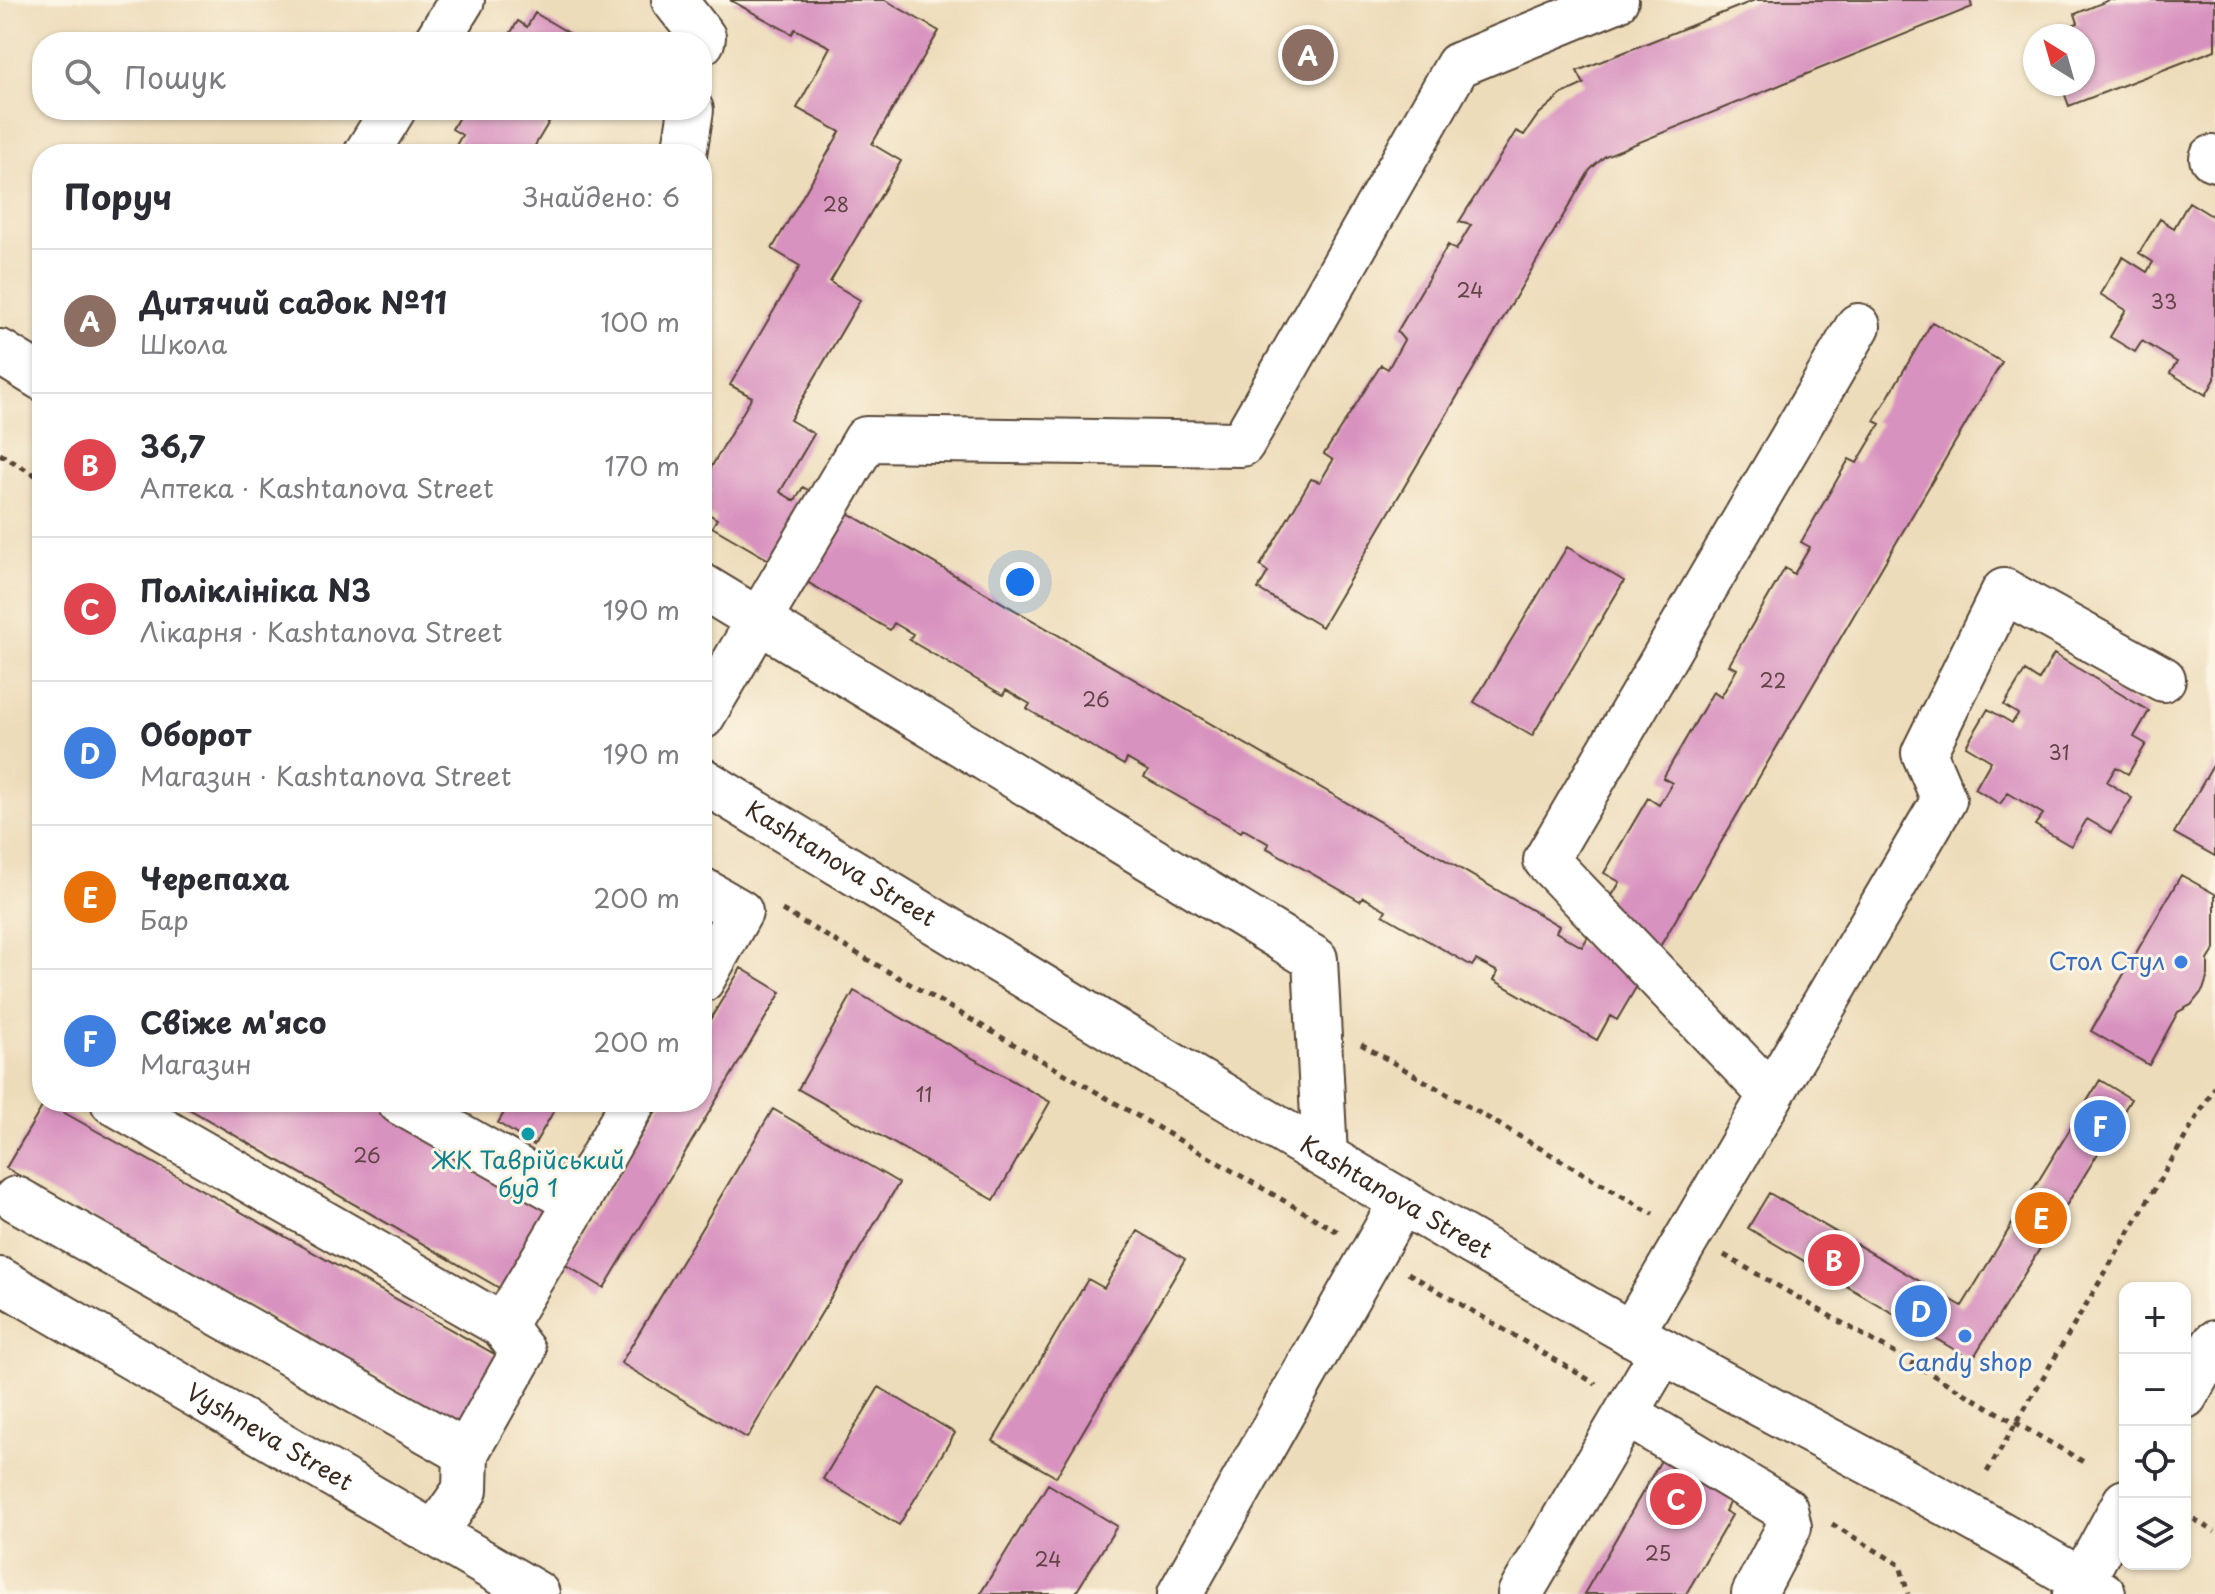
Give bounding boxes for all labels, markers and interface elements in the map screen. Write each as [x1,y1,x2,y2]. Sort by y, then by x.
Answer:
north arrow [2023,24,2095,96]
pin: A [1282,25,1334,85]
search box [32,32,712,120]
icon: search [60,54,104,98]
text: Пошук [124,54,226,99]
text: Поруч [64,170,172,222]
text: Знайдено: 6 [523,177,680,216]
house number: 28 [823,189,849,219]
house number: 24 [1457,275,1483,305]
text: Дитячий садок №11 [140,279,447,324]
house number: 33 [2151,286,2177,316]
text: A [80,302,100,341]
text: 100 m [600,302,680,341]
text: Школа [140,324,227,363]
text: 36,7 [140,423,205,468]
text: B [81,446,99,485]
text: 170 m [605,446,680,485]
text: Аптека · Kashtanova Street [140,468,494,507]
your location [1000,562,1040,602]
text: Поліклініка N3 [140,567,371,612]
text: C [80,590,100,629]
text: 190 m [603,590,680,629]
text: Лікарня · Kashtanova Street [140,612,502,651]
house number: 22 [1760,665,1786,695]
house number: 26 [1082,684,1110,714]
text: Оборот [140,711,251,756]
text: D [80,734,100,773]
text: 190 m [603,734,680,773]
house number: 31 [2049,737,2069,767]
text: Магазин · Kashtanova Street [140,756,511,795]
street label: Kashtanova Street [739,790,944,935]
text: Черепаха [140,855,290,900]
text: E [82,878,98,917]
text: 200 m [593,878,680,917]
text: Бар [140,900,189,939]
place label: Стол Стул [2049,942,2165,978]
marker: Стол Стул [2172,953,2190,971]
text: Свіже м'ясо [140,999,326,1044]
text: F [82,1022,98,1061]
text: 200 m [593,1022,680,1061]
text: Магазин [140,1044,251,1083]
house number: 11 [916,1079,932,1109]
pin: F [2074,1096,2126,1156]
marker: ЖК Таврійський буд 1 [519,1125,537,1143]
street label: Kashtanova Street [1294,1126,1500,1267]
house number: 26 [353,1140,381,1170]
place label: ЖК Таврійський буд 1 [432,1141,624,1205]
pin: E [2015,1188,2067,1248]
pin: B [1808,1230,1860,1290]
pin: D [1895,1281,1947,1341]
map controls [2119,1282,2191,1570]
button: + [2119,1282,2191,1354]
marker: Candy shop [1956,1327,1974,1345]
place label: Candy shop [1898,1343,2032,1379]
button: − [2119,1354,2191,1426]
street label: Vyshneva Street [180,1373,360,1499]
button: locate [2119,1426,2191,1498]
pin: C [1650,1469,1702,1529]
button: layers [2119,1498,2191,1570]
house number: 25 [1645,1538,1671,1568]
house number: 24 [1035,1544,1061,1574]

